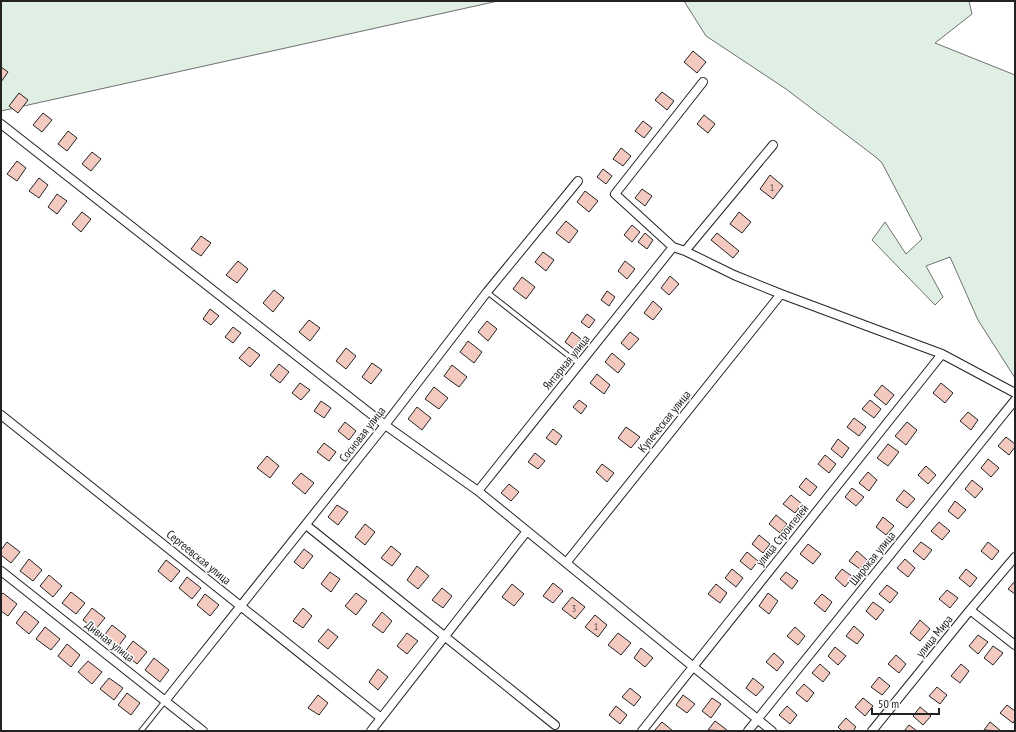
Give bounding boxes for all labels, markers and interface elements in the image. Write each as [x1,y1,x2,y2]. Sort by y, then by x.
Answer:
house number: 1 [770,181,774,194]
street label: Янтарная улица [539,331,593,393]
street label: Купеческая улица [634,387,694,455]
street label: Сосновая улица [336,403,388,465]
street label: улица Строителей [753,501,811,569]
street label: Сергеевская улица [164,526,235,588]
street label: Широкая улица [846,528,898,588]
house number: 3 [572,602,576,615]
street label: улица Мира [912,612,956,660]
street label: Дивная улица [82,617,138,665]
house number: 1 [594,620,598,633]
scale bar [872,690,939,716]
text: 50 m [878,696,899,711]

